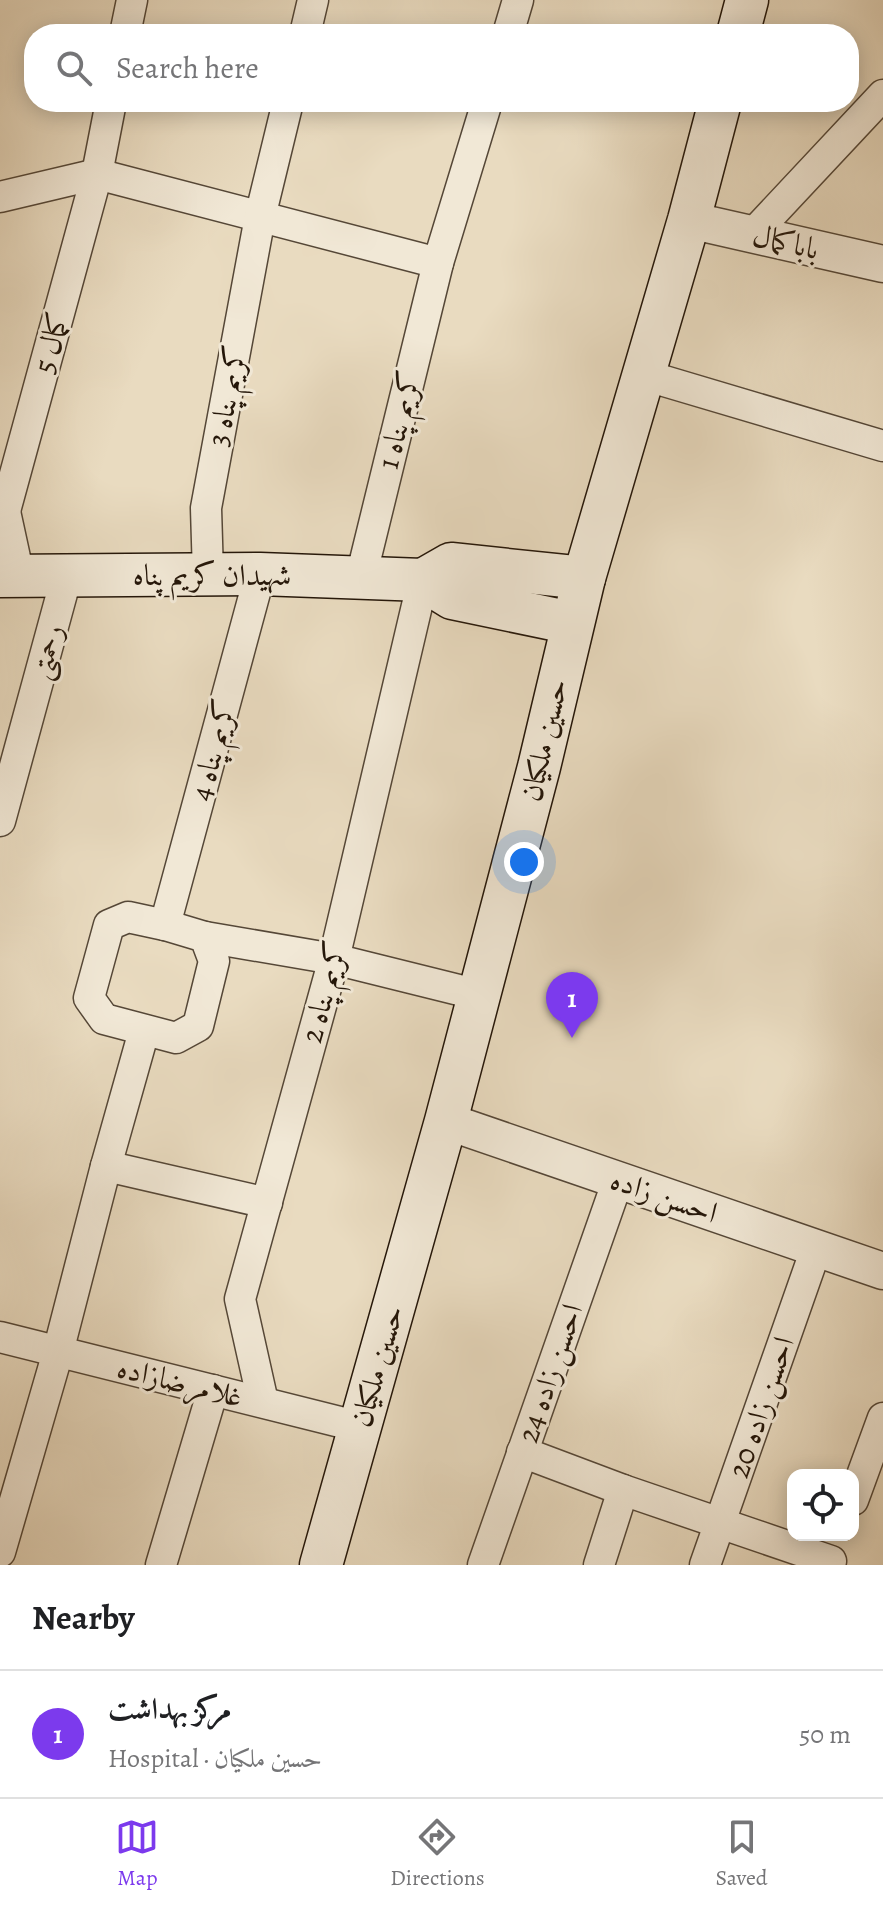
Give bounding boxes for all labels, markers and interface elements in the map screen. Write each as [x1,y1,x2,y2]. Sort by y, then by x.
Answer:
search box [24,24,859,112]
icon: search [52,46,96,90]
text: Search here [116,48,259,88]
street label: باباکمال [749,215,823,269]
street label: کمال 5 [24,308,78,378]
street label: کریم پناه 3 [198,342,262,451]
street label: کریم پناه 1 [368,367,436,475]
street label: شهیدان کریم پناه [133,555,291,601]
street label: رحمتی [19,620,74,685]
street label: حسین ملکیان [510,675,578,805]
street label: کریم پناه 4 [180,695,251,806]
your location [504,842,544,882]
street label: کریم پناه 2 [291,937,363,1049]
pin: 1 [546,972,598,1038]
street label: احسن زاده [605,1159,723,1233]
street label: احسن زاده 24 [508,1298,592,1448]
street label: حسین ملکیان [341,1301,413,1431]
street label: احسن زاده 20 [718,1331,804,1483]
street label: غلامرضازاده [113,1347,247,1418]
map controls [787,1469,859,1541]
button: locate [787,1469,859,1541]
text: Nearby [32,1594,135,1641]
text: مرکز بهداشت [108,1689,231,1729]
text: 1 [53,1717,63,1752]
text: 50 m [799,1717,851,1752]
text: Hospital · حسین ملکیان [108,1741,322,1776]
tab: Map [115,1815,159,1893]
tab: Directions [390,1815,485,1893]
tab: Saved [715,1815,768,1893]

